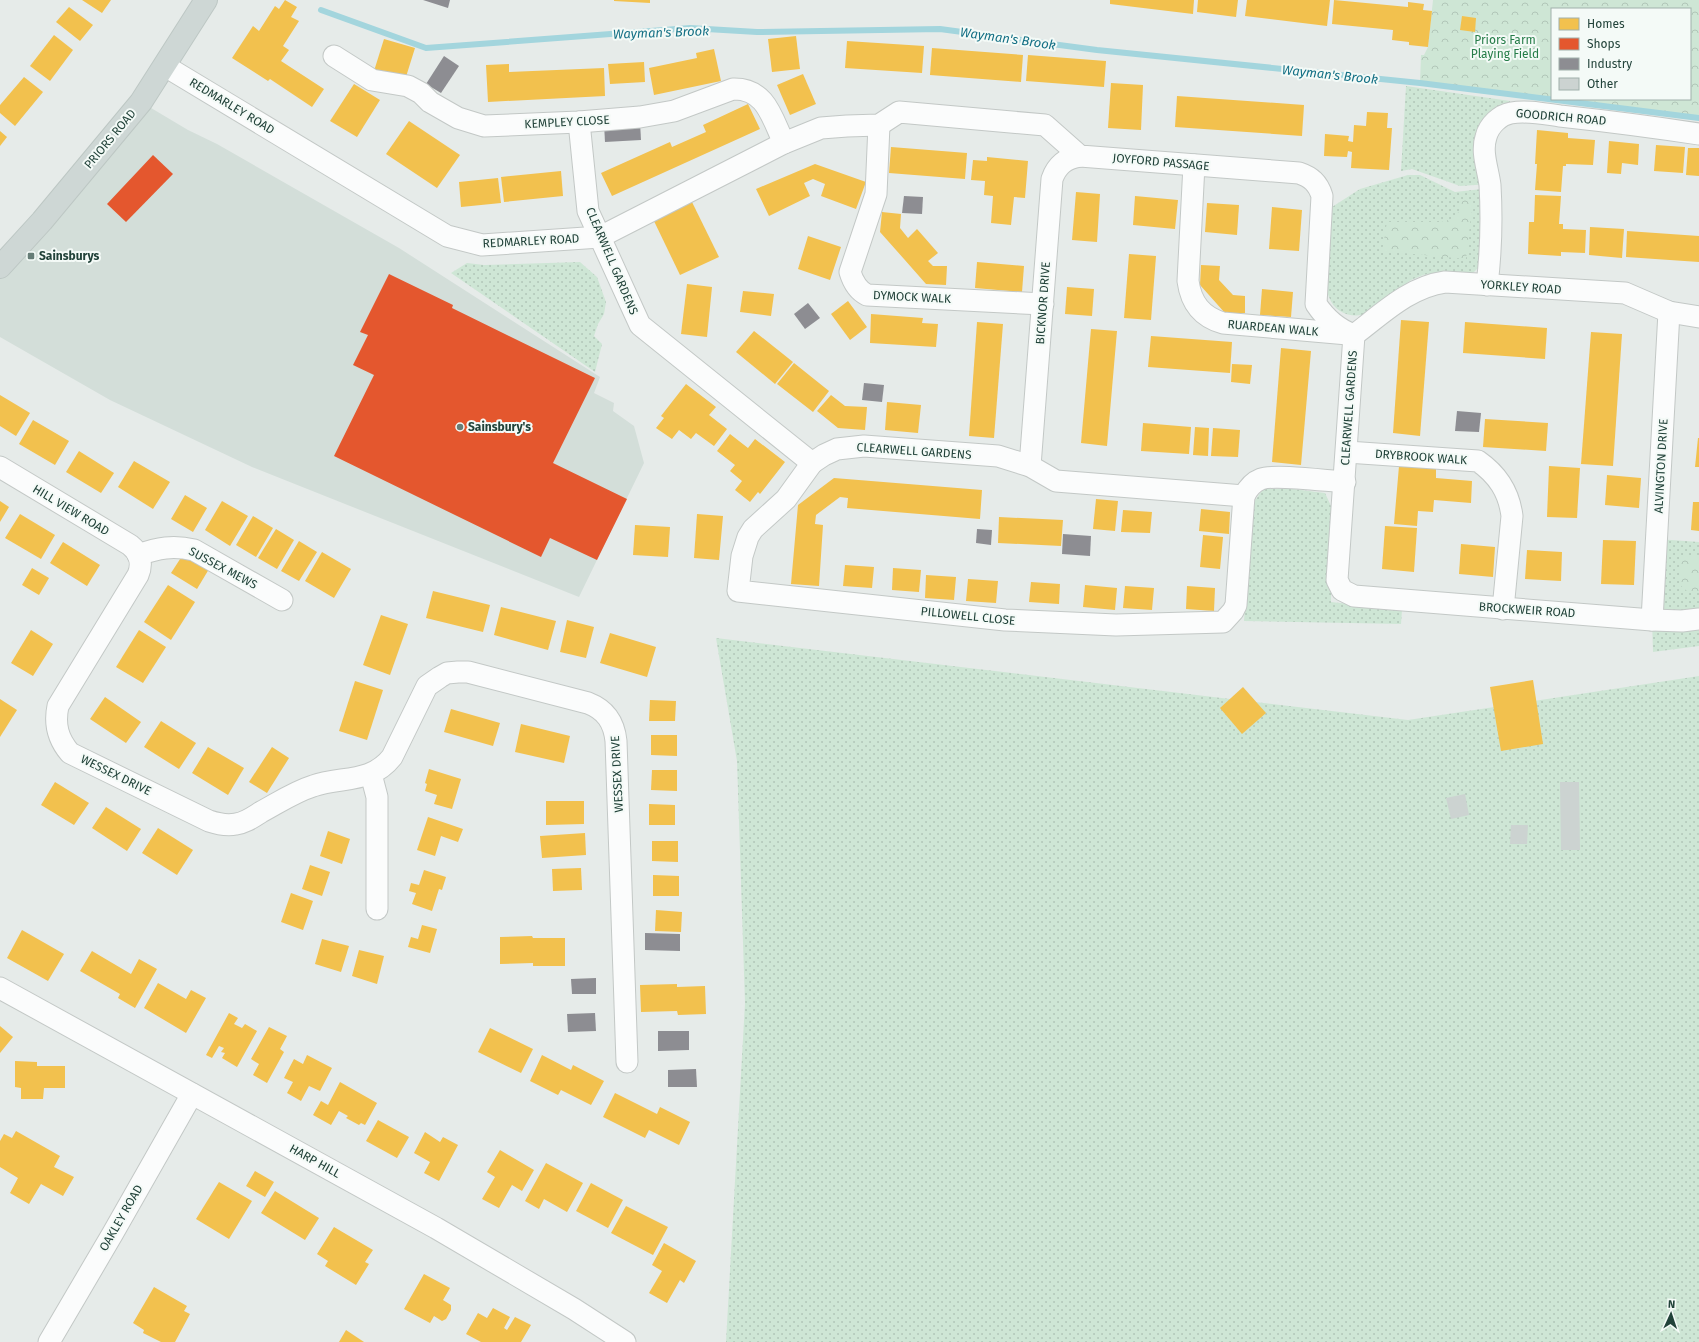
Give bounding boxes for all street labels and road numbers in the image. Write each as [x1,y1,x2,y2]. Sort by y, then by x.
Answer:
street label: REDMARLEY ROAD [187,75,277,137]
street label: PRIORS ROAD [81,106,139,171]
street label: GOODRICH ROAD [1515,106,1607,128]
street label: KEMPLEY CLOSE [524,113,610,131]
street label: JOYFORD PASSAGE [1112,151,1210,173]
street label: CLEARWELL GARDENS [583,205,641,317]
street label: REDMARLEY ROAD [482,231,580,251]
street label: BICKNOR DRIVE [1033,261,1053,345]
street label: YORKLEY ROAD [1480,277,1562,297]
street label: DYMOCK WALK [873,288,952,306]
street label: RUARDEAN WALK [1227,317,1320,339]
street label: CLEARWELL GARDENS [1338,350,1360,466]
street label: ALVINGTON DRIVE [1652,418,1670,514]
street label: CLEARWELL GARDENS [856,440,972,462]
street label: DRYBROOK WALK [1374,447,1469,467]
street label: HILL VIEW ROAD [30,482,112,538]
street label: SUSSEX MEWS [186,544,260,592]
street label: BROCKWEIR ROAD [1478,600,1576,620]
street label: PILLOWELL CLOSE [920,604,1016,628]
street label: WESSEX DRIVE [608,735,626,813]
street label: WESSEX DRIVE [78,752,154,798]
street label: HARP HILL [287,1141,343,1181]
street label: OAKLEY ROAD [96,1182,146,1254]

